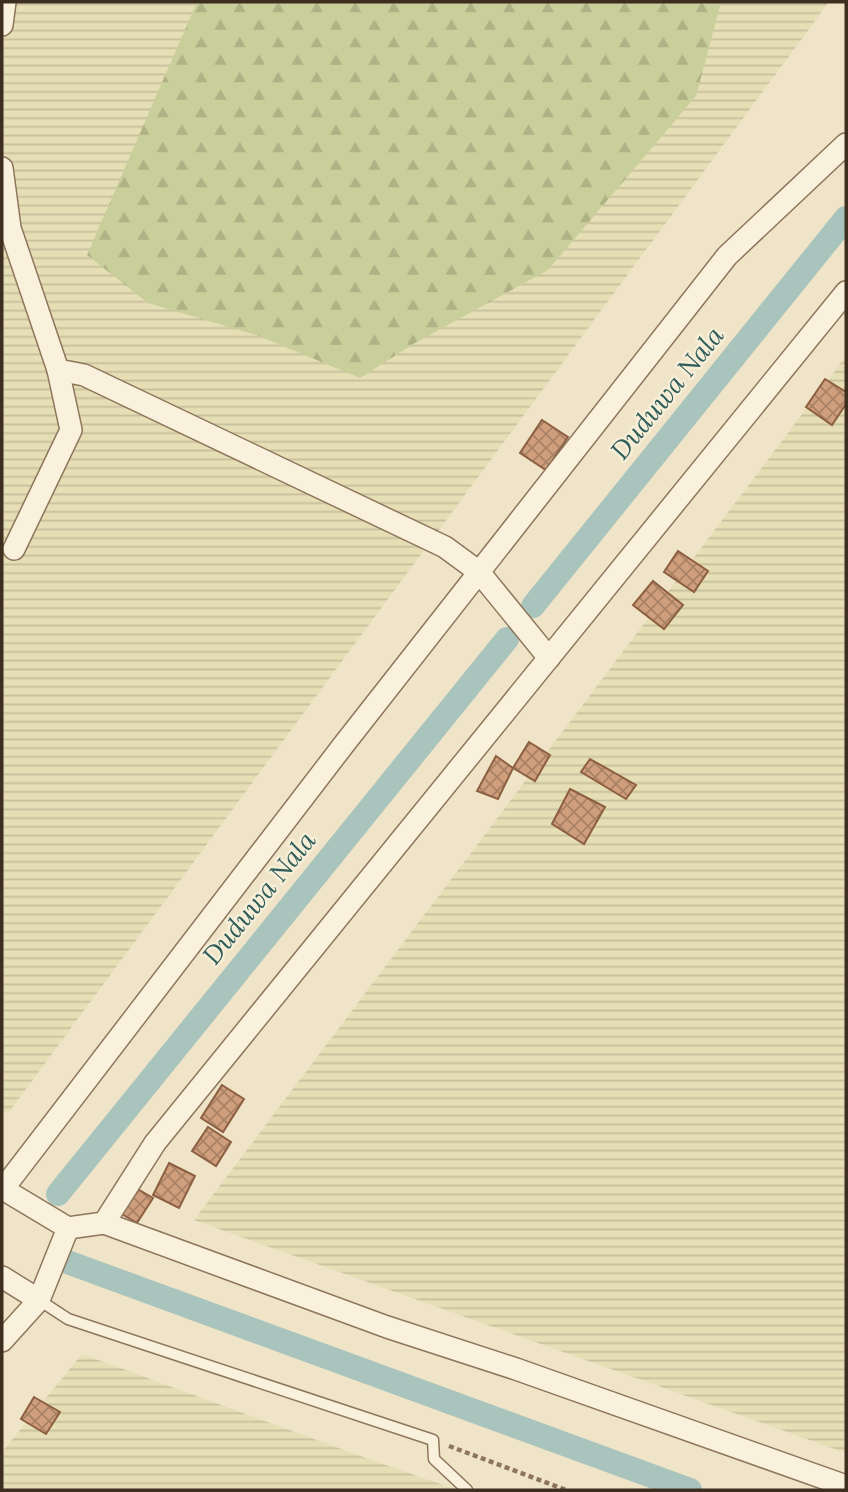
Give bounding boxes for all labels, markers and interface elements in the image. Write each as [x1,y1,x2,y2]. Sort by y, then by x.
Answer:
water label: Duduwa Nala [603,319,731,466]
water label: Duduwa Nala [195,824,323,971]

